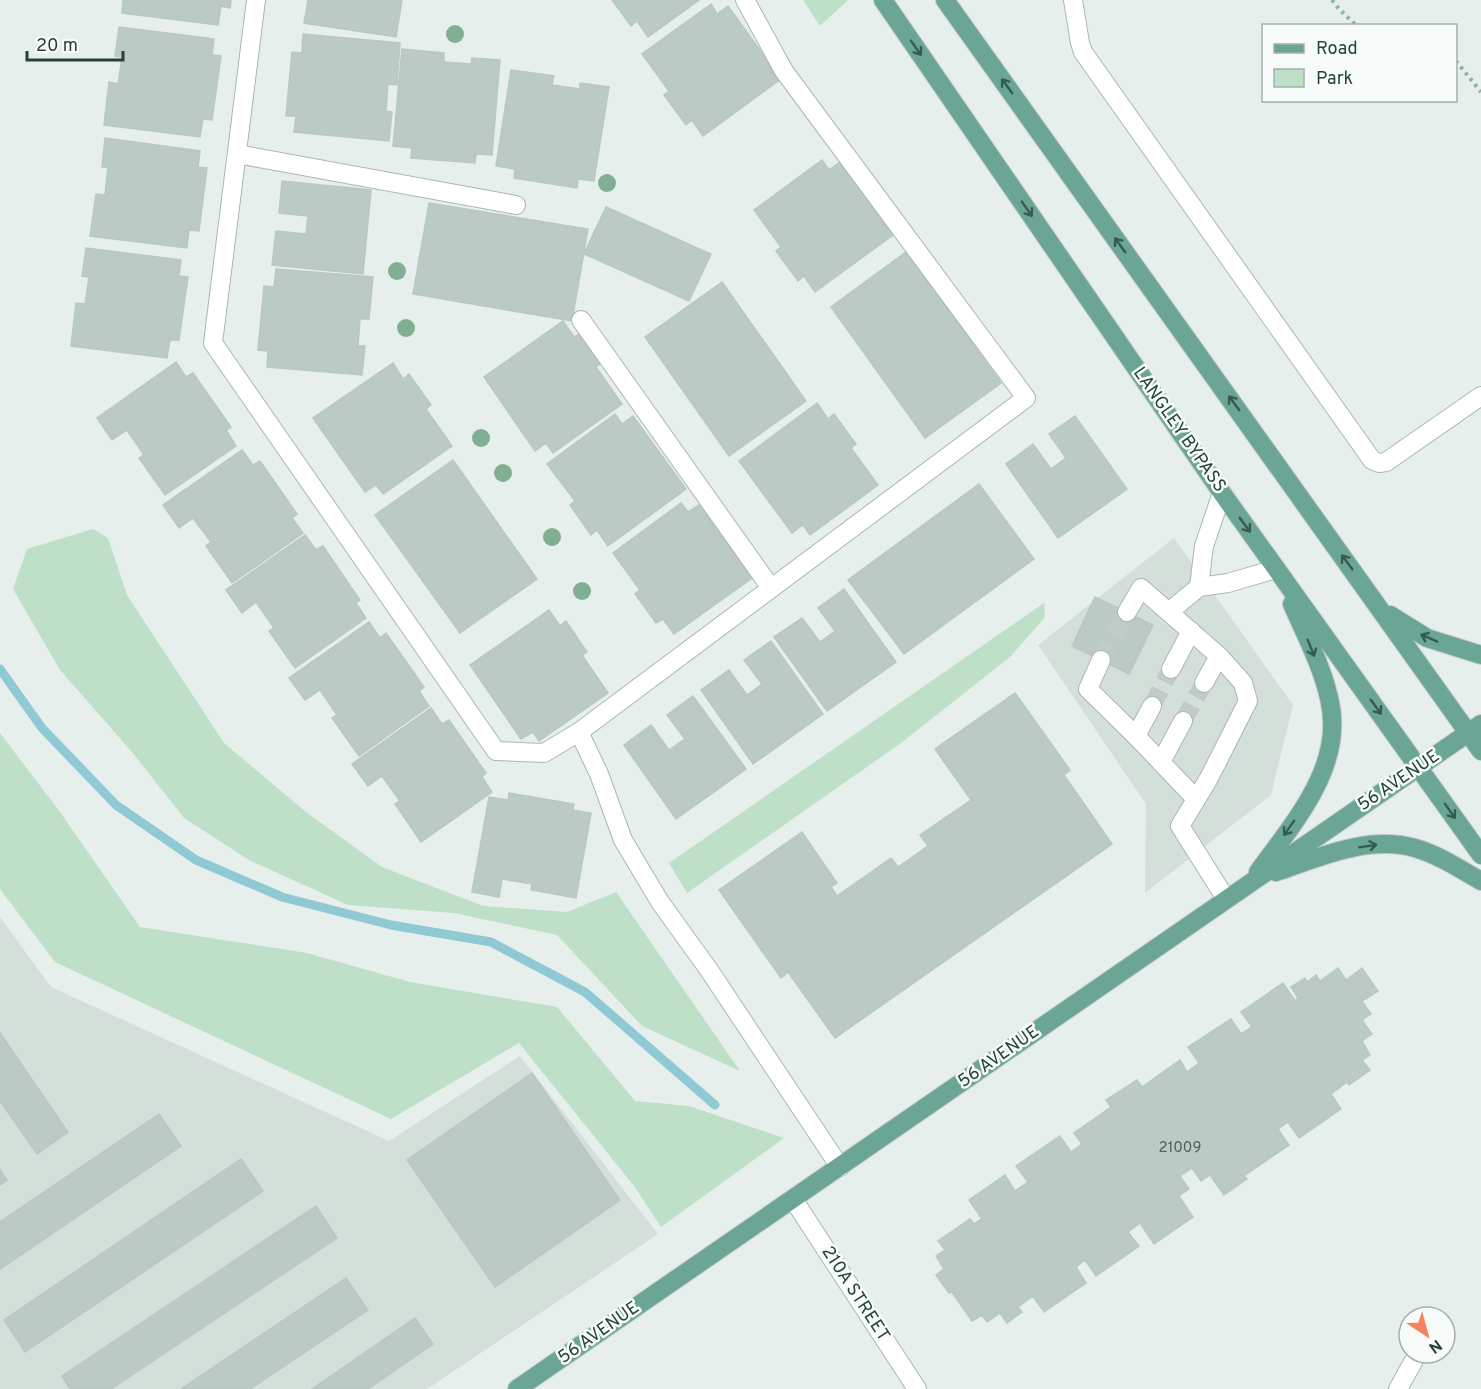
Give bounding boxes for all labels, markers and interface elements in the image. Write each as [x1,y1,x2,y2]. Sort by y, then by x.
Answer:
scale bar [27,24,123,62]
legend [1262,24,1457,102]
text: 20 m [36,35,78,58]
text: Road [1316,38,1358,61]
one-way arrow [910,40,922,56]
text: Park [1316,68,1353,91]
one-way arrow [1001,79,1013,95]
one-way arrow [1021,200,1033,216]
one-way arrow [1114,237,1127,253]
street label: LANGLEY BYPASS [1127,363,1231,497]
one-way arrow [1228,396,1240,412]
one-way arrow [1239,516,1251,532]
one-way arrow [1341,554,1353,571]
one-way arrow [1420,631,1438,643]
one-way arrow [1305,638,1317,656]
one-way arrow [1370,698,1382,714]
street label: 56 AVENUE [1354,745,1444,817]
one-way arrow [1444,802,1456,818]
one-way arrow [1283,820,1295,836]
one-way arrow [1358,840,1377,851]
street label: 56 AVENUE [954,1021,1044,1093]
house number: 21009 [1159,1139,1201,1158]
street label: 210A STREET [816,1242,894,1346]
street label: 56 AVENUE [554,1297,644,1369]
north arrow [1397,1305,1457,1365]
text: N [1424,1334,1445,1357]

